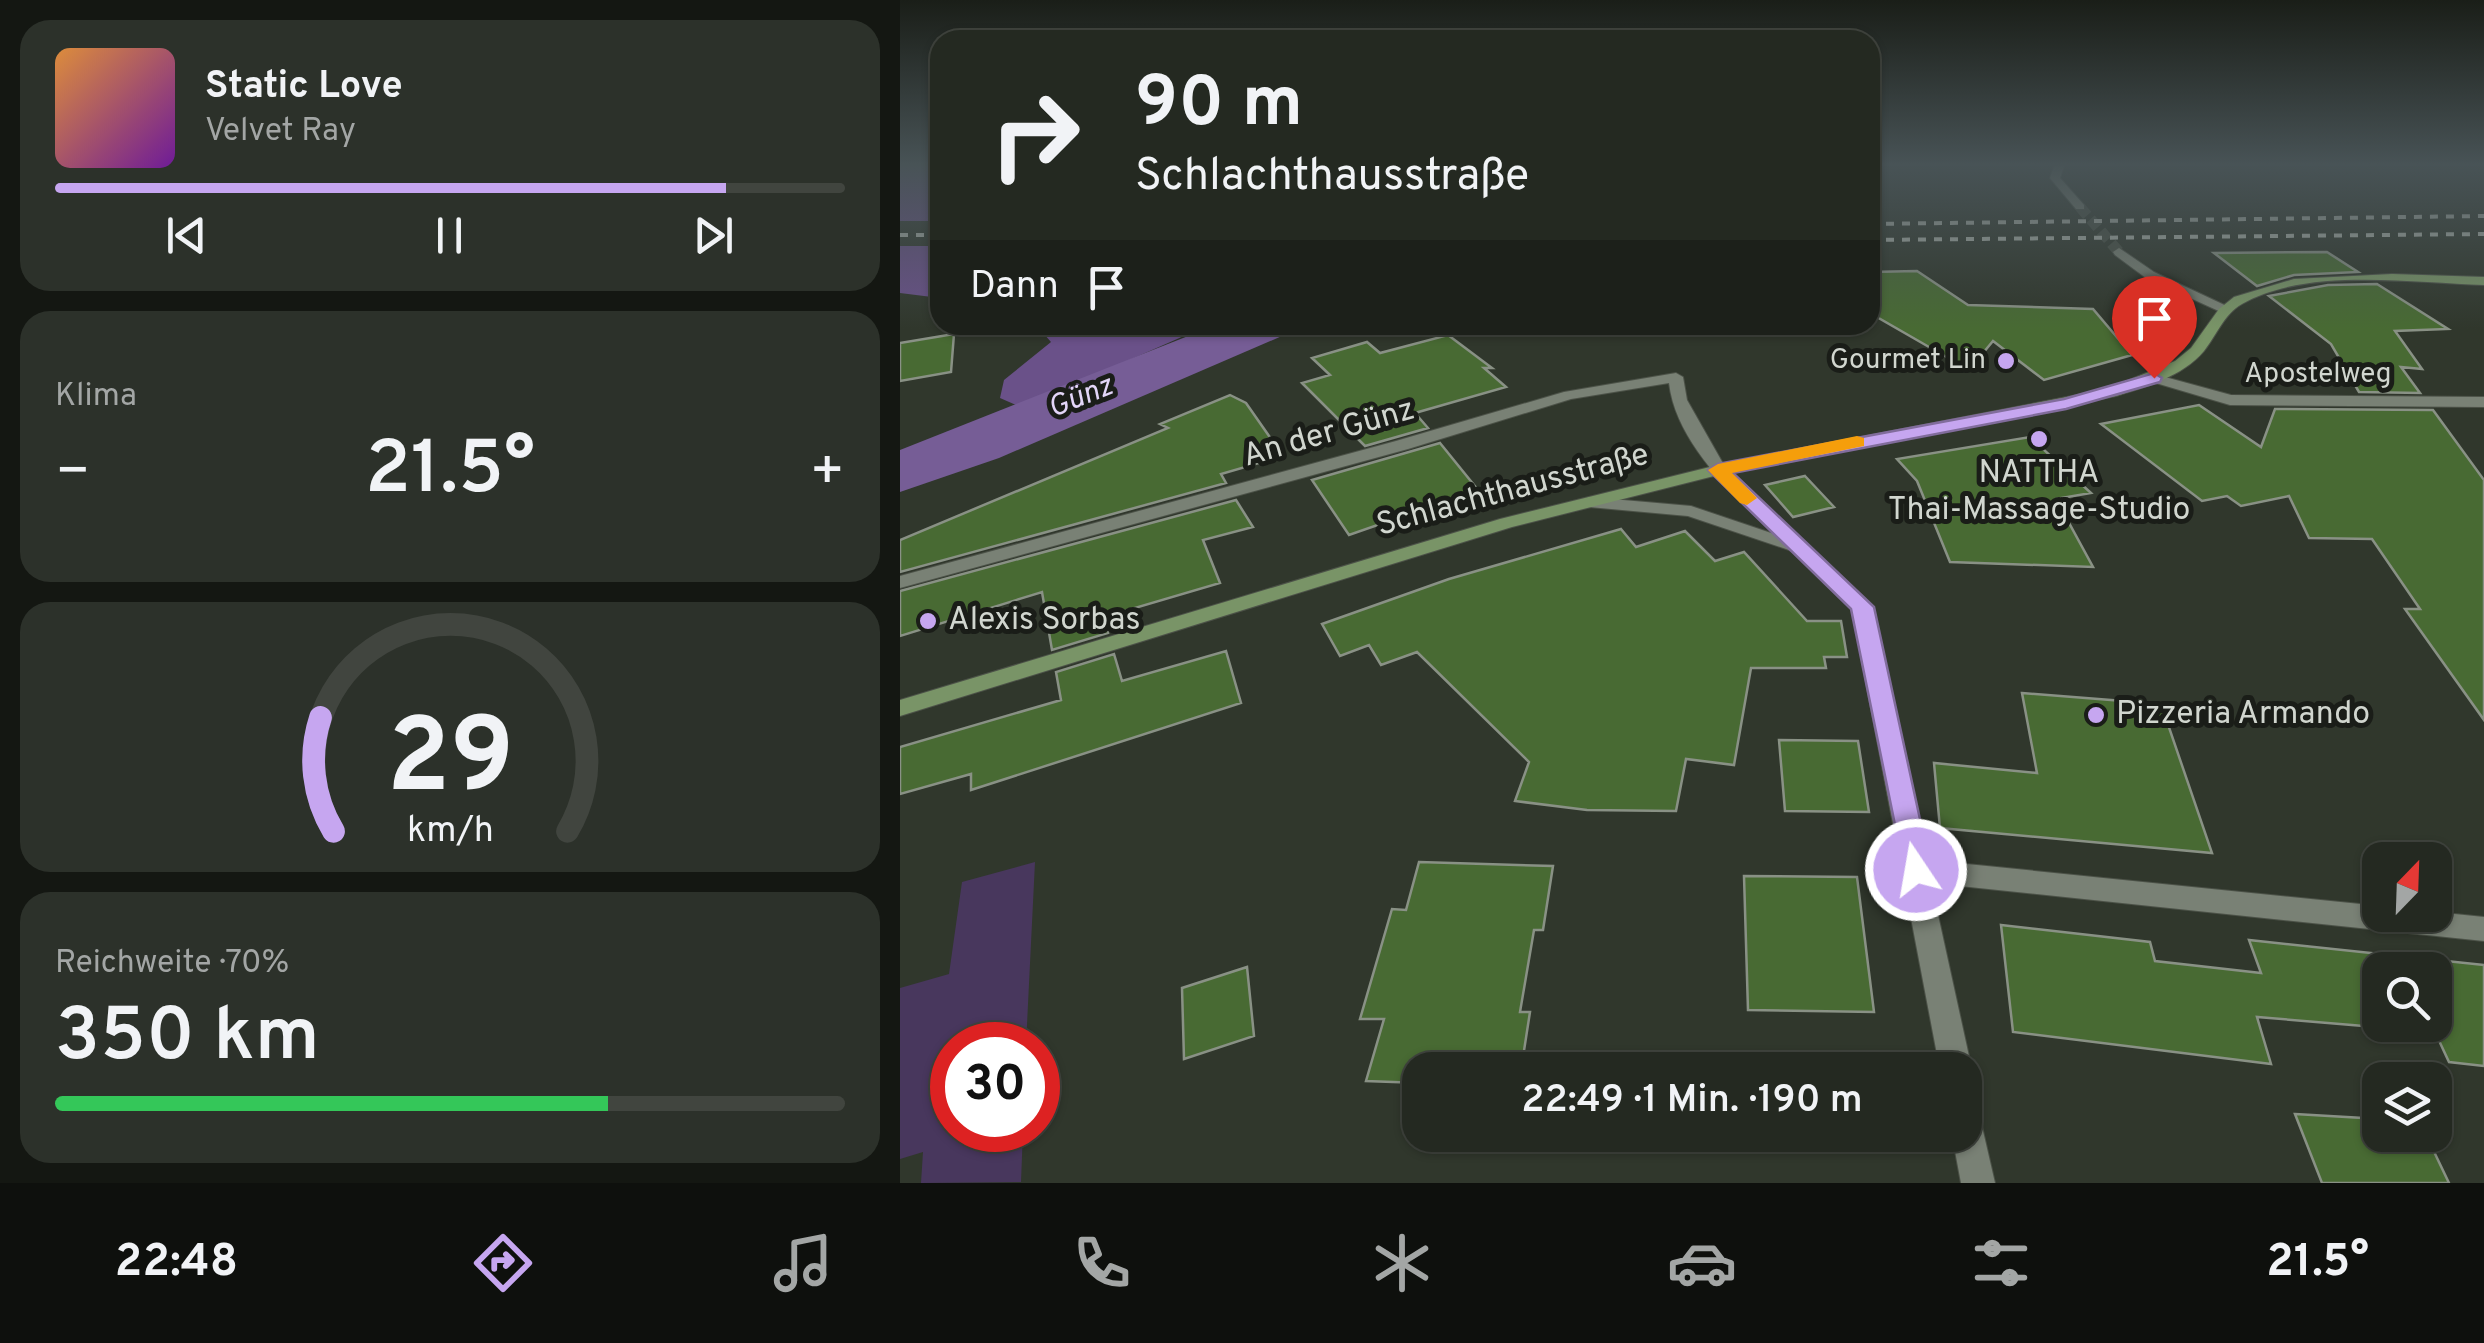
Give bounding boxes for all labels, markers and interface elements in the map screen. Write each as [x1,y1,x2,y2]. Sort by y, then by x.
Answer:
text: 90 m [1135,62,1303,151]
text: Static Love [205,63,403,112]
icon: right [970,70,1100,200]
text: Velvet Ray [205,112,356,152]
text: Schlachthausstraße [1135,149,1529,206]
icon: previous [159,208,214,263]
icon: pause [422,208,477,263]
icon: next [686,208,741,263]
icon: arrive [1079,260,1134,315]
text: Dann [970,263,1059,312]
pin [2112,276,2197,379]
icon: arrive [2127,291,2182,346]
place label: Gourmet Lin [1830,343,1986,379]
marker: Gourmet Lin [1995,350,2017,372]
street label: Apostelweg [2244,357,2392,393]
water label: Günz [1043,368,1120,428]
text: Klima [55,377,137,417]
street label: An der Günz [1238,390,1420,478]
text: 21.5° [365,425,535,520]
marker: NATTHA Thai-Massage-Studio [2028,428,2050,450]
street label: Schlachthausstraße [1372,435,1654,547]
text: − [55,439,90,509]
text: + [810,439,845,509]
place label: NATTHA Thai-Massage-Studio [1888,454,2190,531]
place label: Alexis Sorbas [948,601,1140,641]
marker: Alexis Sorbas [917,610,939,632]
place label: Pizzeria Armando [2116,695,2370,735]
text: 29 [386,697,514,829]
marker: Pizzeria Armando [2085,704,2107,726]
text: km/h [407,809,493,855]
position arrow [1864,818,1968,922]
north arrow [2362,842,2452,932]
map controls [2362,842,2452,1152]
text: Reichweite · 70% [55,944,289,984]
button: search [2362,952,2452,1042]
text: 350 km [55,992,320,1087]
speed limit sign: 30 [930,1022,1060,1152]
button: layers [2362,1062,2452,1152]
text: 22:49 · 1 Min. · 190 m [1521,1077,1863,1126]
icon: directions [468,1228,538,1298]
icon: music [768,1228,838,1298]
icon: phone [1067,1228,1137,1298]
icon: climate [1367,1228,1437,1298]
icon: car [1667,1228,1737,1298]
icon: filters [1966,1228,2036,1298]
text: 22:48 [115,1235,238,1292]
text: 21.5° [2266,1235,2369,1292]

